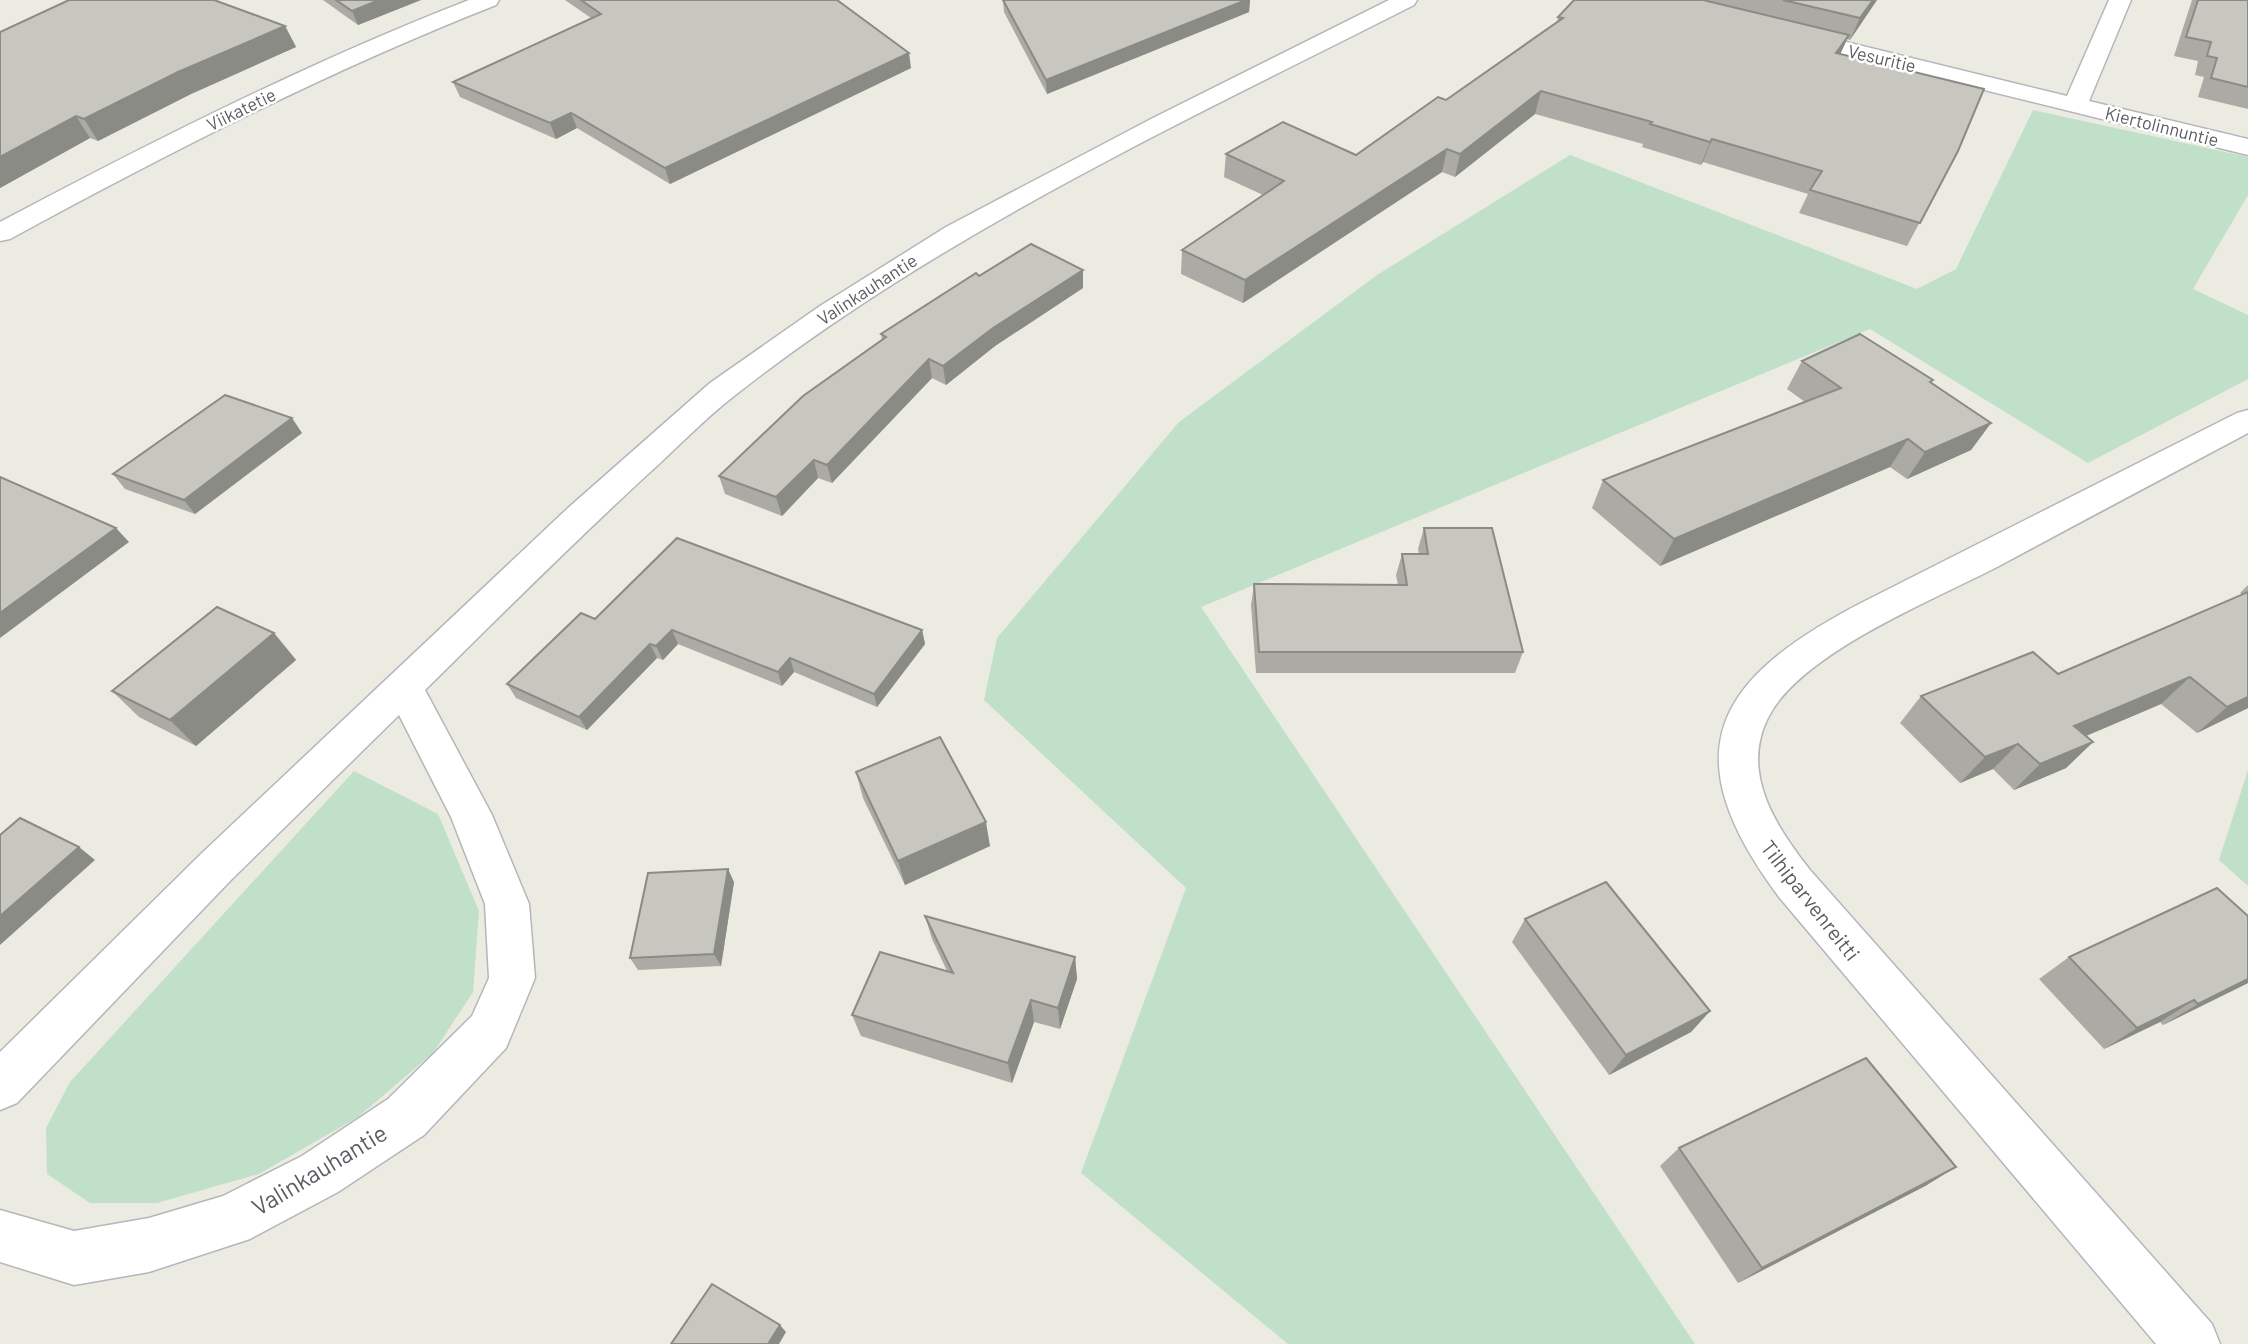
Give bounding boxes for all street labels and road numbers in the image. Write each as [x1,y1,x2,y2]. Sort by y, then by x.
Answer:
street label: Vesuritie [1846,39,1918,77]
street label: Viikatetie [203,83,279,135]
street label: Kiertolinnuntie [2103,101,2221,151]
street label: Valinkauhantie [813,249,921,329]
street label: Tilhiparvenreitti [1756,835,1866,965]
street label: Valinkauhantie [246,1117,392,1221]

